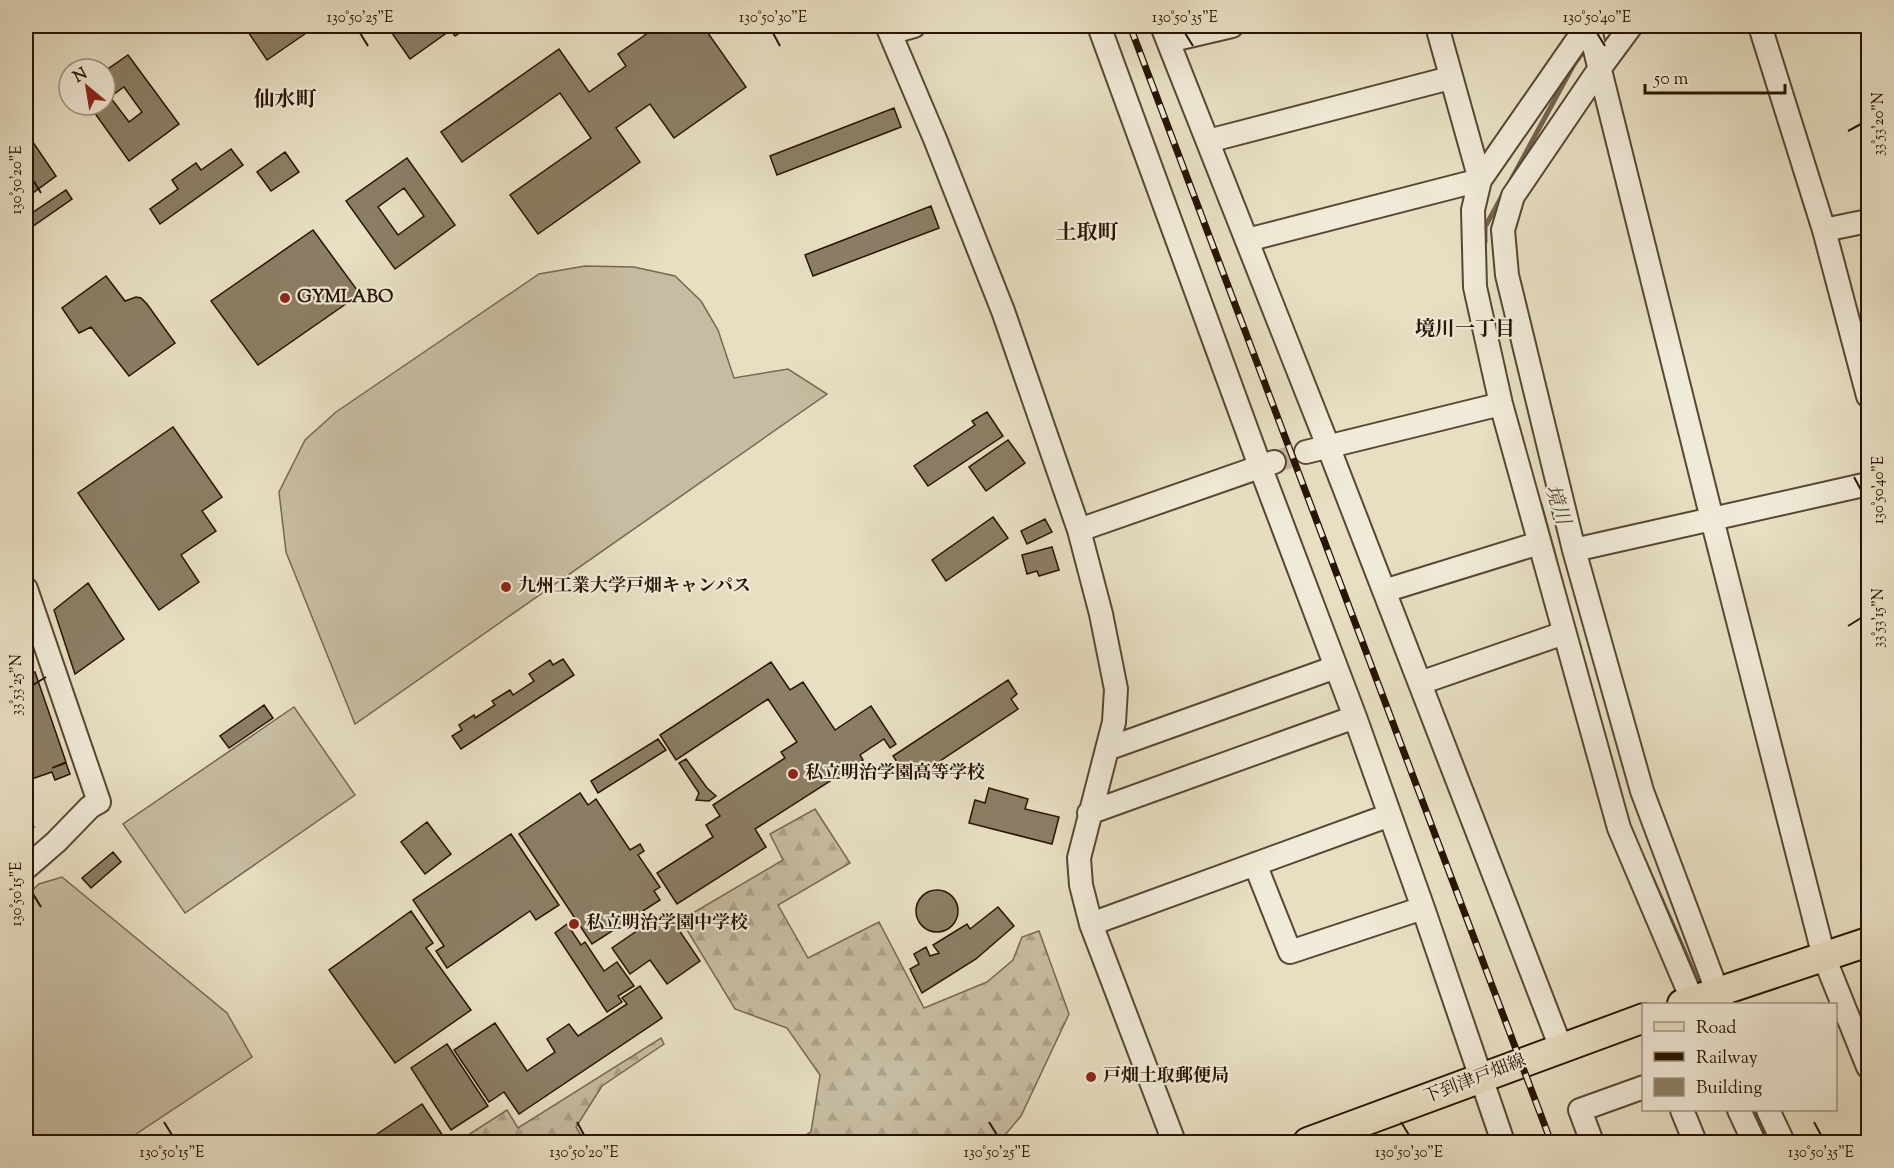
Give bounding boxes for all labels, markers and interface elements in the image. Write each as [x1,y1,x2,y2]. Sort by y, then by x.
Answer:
text: 130°50'25"E [327,8,393,29]
text: 130°50'30"E [739,8,807,29]
text: 130°50'35"E [1152,8,1218,29]
text: 130°50'40"E [1563,8,1631,29]
north arrow [57,57,117,117]
scale bar [1645,57,1784,95]
text: N [69,63,92,89]
text: 50 m [1653,67,1689,93]
district label: 仙水町 [254,86,317,116]
text: 33°53'20"N [1869,92,1890,156]
text: 130°50'20"E [7,145,28,215]
district label: 土取町 [1056,219,1119,249]
place label: GYMLABO [297,285,393,311]
marker: GYMLABO [278,291,292,305]
district label: 境川一丁目 [1415,316,1515,345]
text: 130°50'40"E [1869,456,1890,524]
water label: 境川 [1536,481,1577,530]
place label: 九州工業大学戸畑キャンパス [518,574,751,600]
marker: 九州工業大学戸畑キャンパス [499,580,513,594]
text: 33°53'15"N [1869,588,1890,648]
text: 33°53'25"N [7,654,28,716]
place label: 私立明治学園高等学校 [805,761,985,787]
marker: 私立明治学園高等学校 [786,767,800,781]
text: 130°50'15"E [7,862,28,926]
place label: 私立明治学園中学校 [586,911,748,937]
marker: 私立明治学園中学校 [567,917,581,931]
legend [1642,1003,1837,1111]
text: Road [1696,1016,1736,1042]
text: Railway [1696,1046,1758,1072]
street label: 下到津戸畑線 [1420,1049,1530,1111]
place label: 戸畑土取郵便局 [1103,1064,1229,1090]
marker: 戸畑土取郵便局 [1084,1070,1098,1084]
text: Building [1696,1076,1762,1102]
text: 130°50'15"E [140,1143,204,1164]
text: 130°50'20"E [549,1143,619,1164]
text: 130°50'25"E [964,1143,1030,1164]
text: 130°50'30"E [1375,1143,1443,1164]
text: 130°50'35"E [1788,1143,1854,1164]

